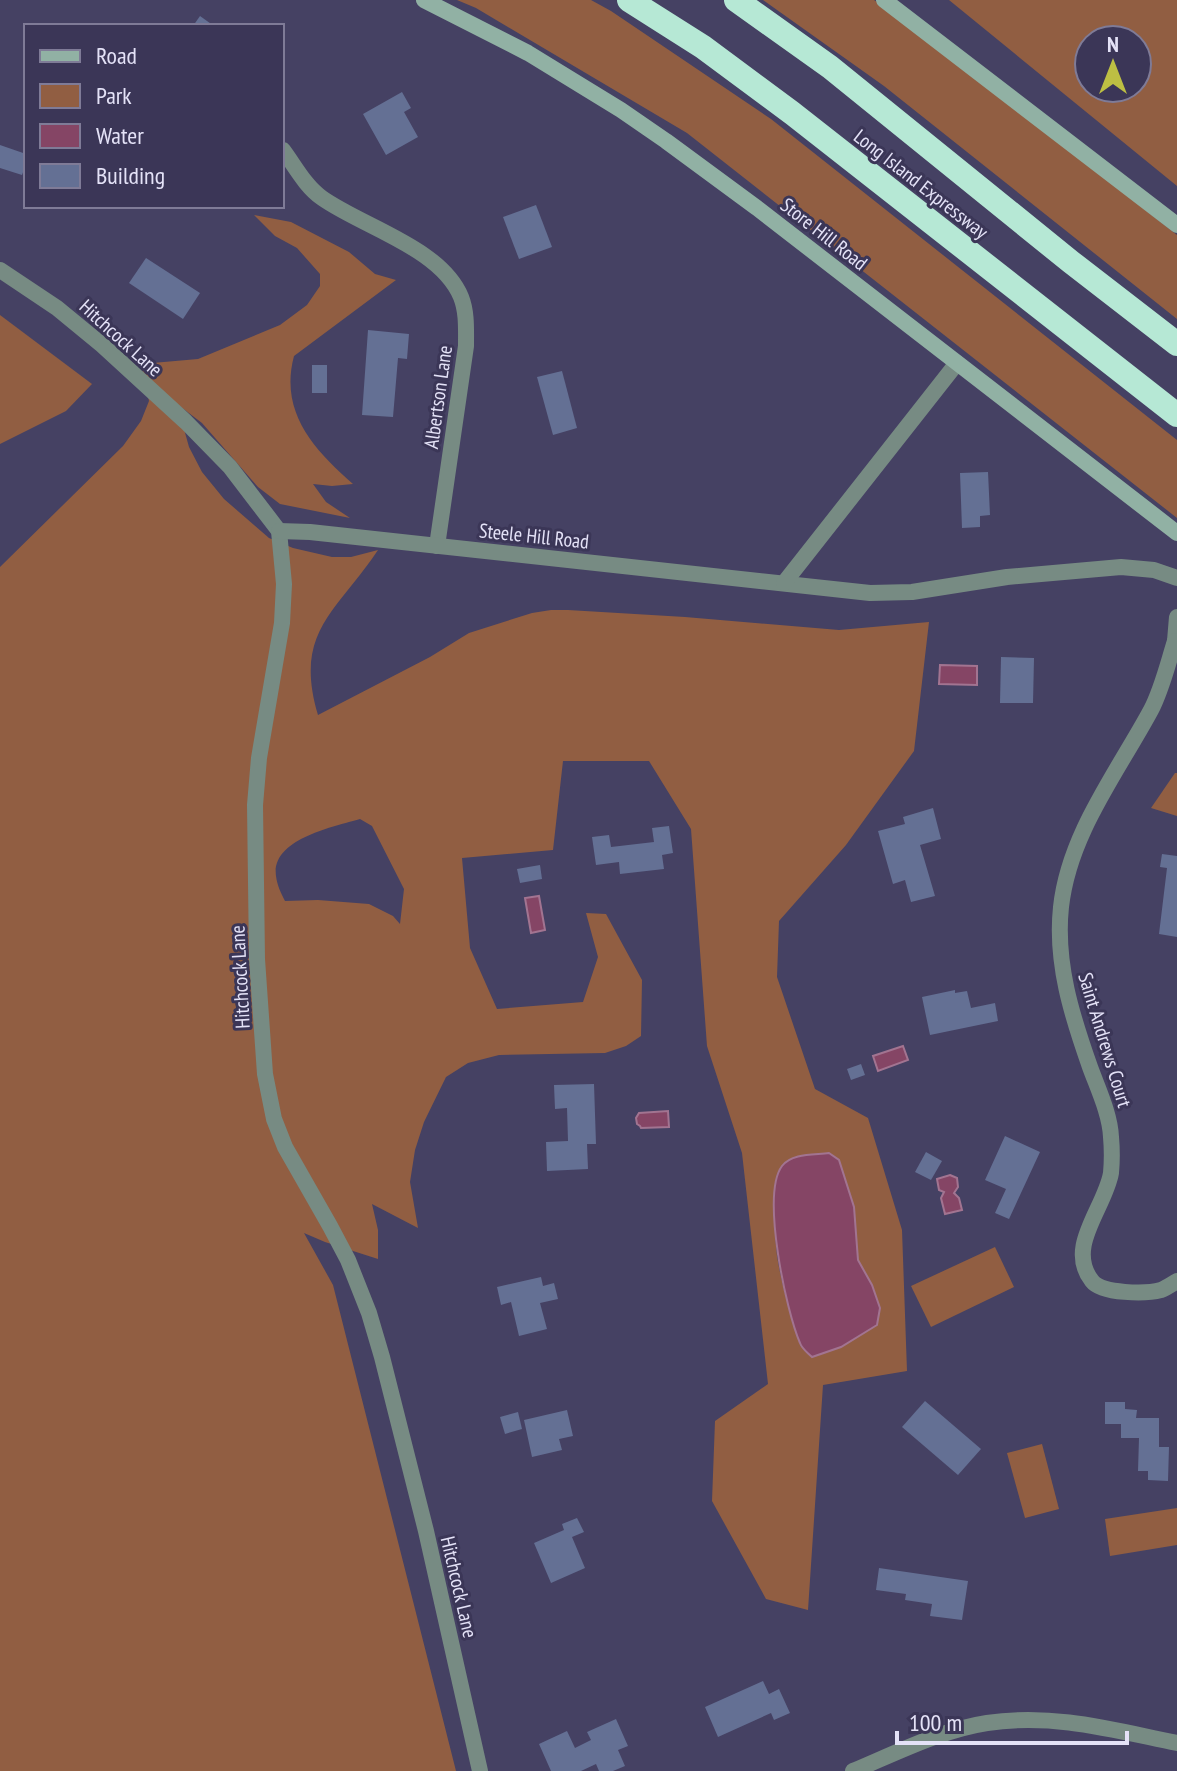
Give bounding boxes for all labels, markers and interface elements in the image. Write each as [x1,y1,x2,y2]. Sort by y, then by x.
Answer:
legend [24,24,284,208]
north arrow [1073,24,1153,104]
text: N [1107,30,1119,58]
text: Road [96,40,137,71]
text: Park [96,80,132,111]
text: Water [96,120,144,151]
street label: Long Island Expressway [849,123,994,245]
text: Building [96,160,165,191]
street label: Store Hill Road [775,192,873,276]
street label: Hitchcock Lane [74,294,168,382]
street label: Albertson Lane [418,344,458,450]
street label: Steele Hill Road [478,517,590,555]
street label: Hitchcock Lane [224,925,256,1029]
street label: Saint Andrews Court [1072,969,1138,1111]
street label: Hitchcock Lane [435,1534,483,1640]
scale bar [897,1695,1127,1745]
text: 100 m [909,1707,962,1738]

